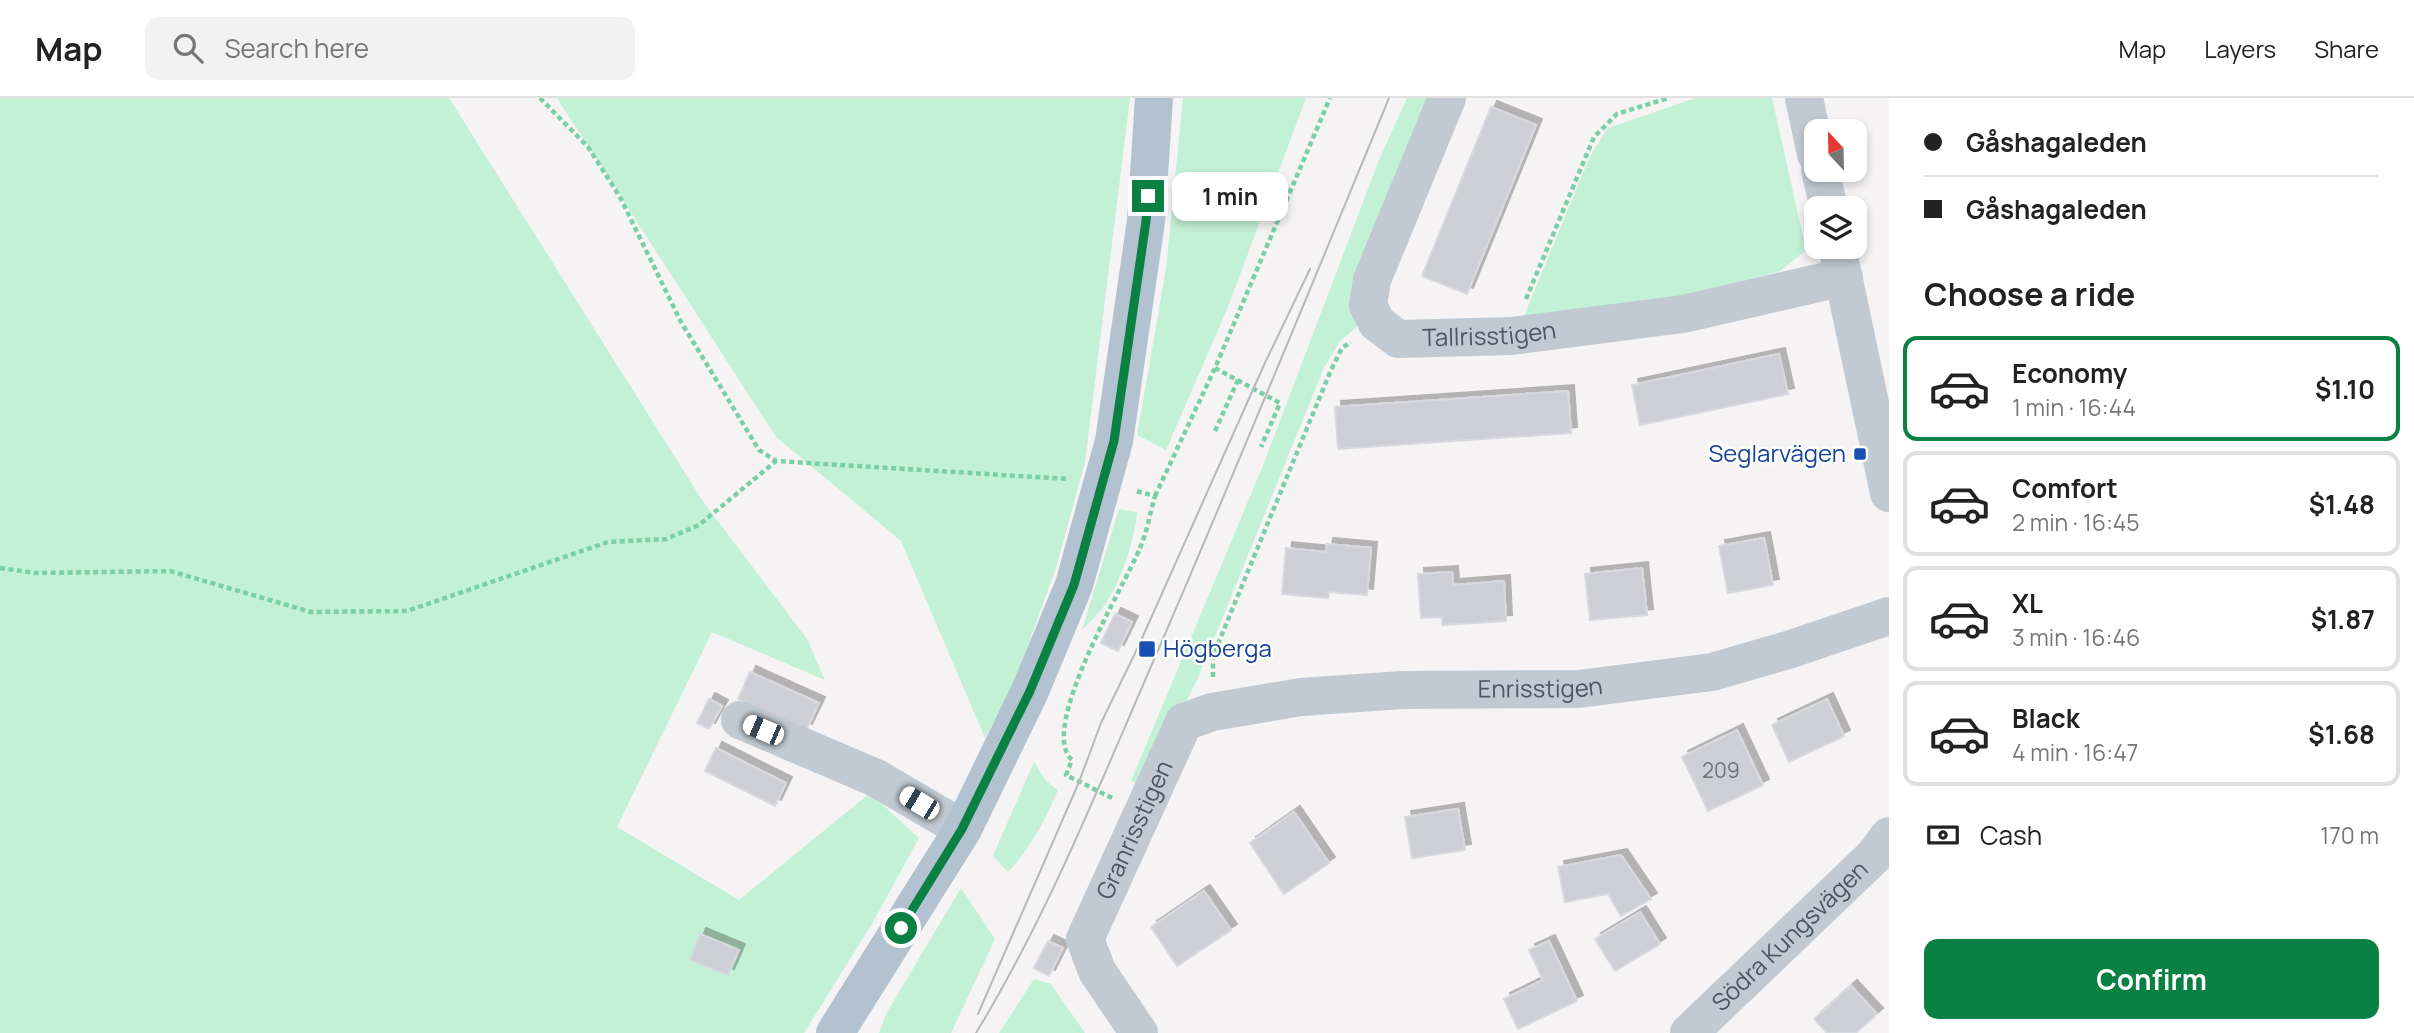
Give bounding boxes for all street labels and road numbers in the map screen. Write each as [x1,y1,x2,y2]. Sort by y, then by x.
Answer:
street label: Tallrisstigen [1422,312,1558,353]
street label: Enrisstigen [1478,668,1604,705]
street label: Granrisstigen [1087,754,1179,904]
street label: Södra Kungsvägen [1704,852,1875,1018]

